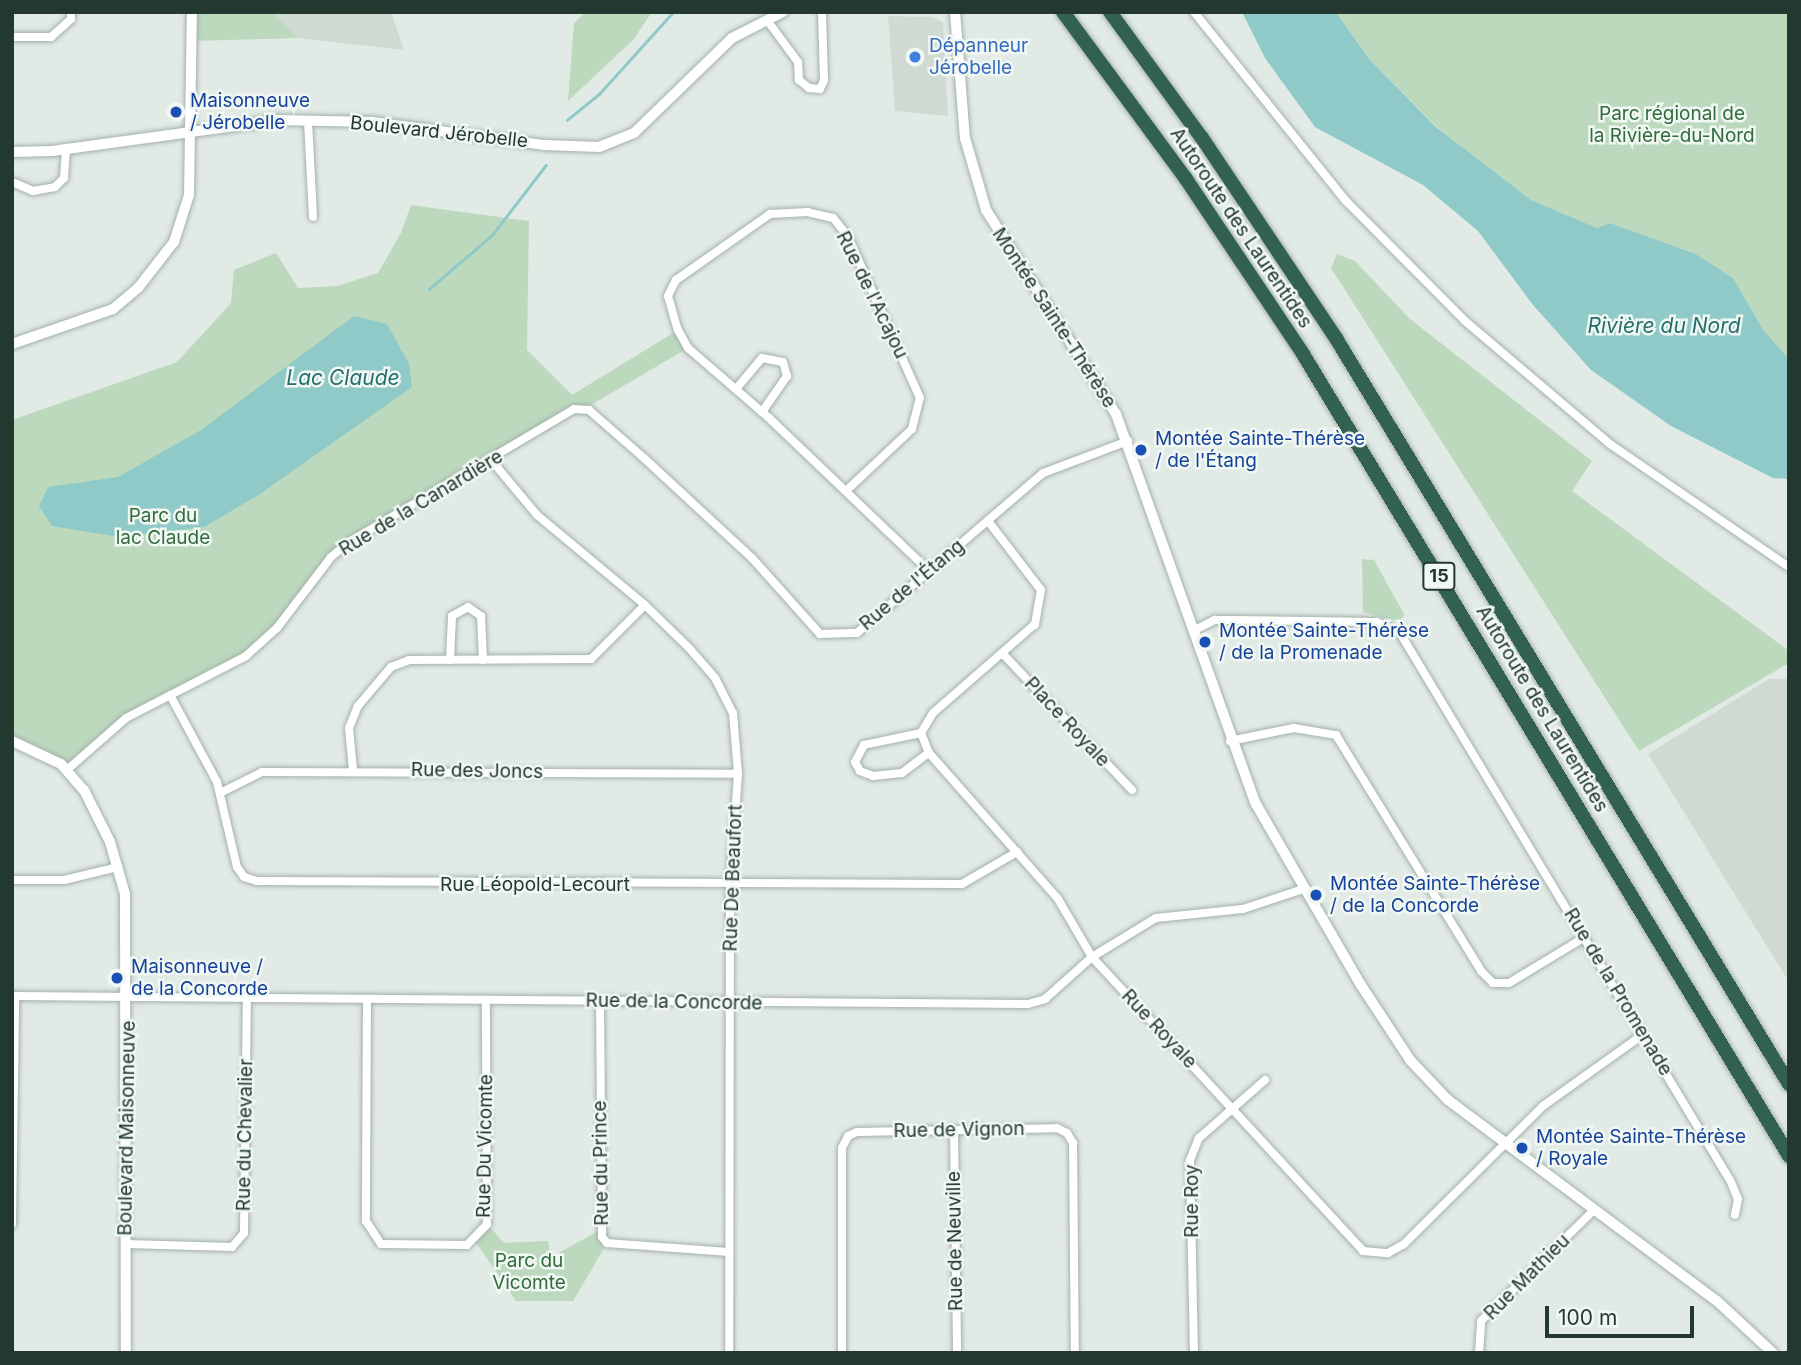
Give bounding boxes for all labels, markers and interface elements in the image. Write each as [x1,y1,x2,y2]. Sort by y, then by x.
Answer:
place label: Dépanneur Jérobelle [929,35,1028,79]
marker: Dépanneur Jérobelle [907,49,923,65]
place label: Maisonneuve / Jérobelle [190,90,310,134]
park label: Parc régional de la Rivière-du-Nord [1589,103,1755,147]
marker: Maisonneuve / Jérobelle [168,104,184,120]
street label: Boulevard Jérobelle [349,111,529,153]
street label: Autoroute des Laurentides [1165,123,1317,333]
street label: Montée Sainte-Thérèse [987,224,1121,412]
street label: Rue de l'Acajou [831,228,913,362]
water label: Rivière du Nord [1587,313,1741,339]
water label: Lac Claude [286,365,400,391]
place label: Montée Sainte-Thérèse / de l'Étang [1155,428,1365,472]
marker: Montée Sainte-Thérèse / de l'Étang [1133,442,1149,458]
street label: Rue de la Canardière [335,445,507,561]
park label: Parc du lac Claude [116,505,210,549]
street label: Rue de l'Étang [855,535,969,635]
road number: 15 [1422,562,1456,590]
street label: Autoroute des Laurentides [1471,602,1613,816]
place label: Montée Sainte-Thérèse / de la Promenade [1219,620,1429,664]
marker: Montée Sainte-Thérèse / de la Promenade [1197,634,1213,650]
street label: Place Royale [1020,672,1114,772]
street label: Rue des Joncs [411,758,543,784]
street label: Rue De Beaufort [719,804,747,952]
place label: Montée Sainte-Thérèse / de la Concorde [1330,873,1540,917]
street label: Rue Léopold-Lecourt [440,874,630,896]
marker: Montée Sainte-Thérèse / de la Concorde [1308,887,1324,903]
street label: Rue de la Promenade [1559,904,1677,1080]
place label: Maisonneuve / de la Concorde [131,956,268,1000]
marker: Maisonneuve / de la Concorde [109,970,125,986]
street label: Rue Royale [1117,985,1201,1073]
street label: Rue de la Concorde [585,989,763,1015]
street label: Boulevard Maisonneuve [114,1020,140,1236]
street label: Rue du Chevalier [232,1059,258,1211]
street label: Rue Du Vicomte [472,1074,498,1218]
street label: Rue du Prince [589,1100,613,1226]
street label: Rue de Vignon [893,1117,1025,1143]
place label: Montée Sainte-Thérèse / Royale [1536,1126,1746,1170]
marker: Montée Sainte-Thérèse / Royale [1514,1140,1530,1156]
street label: Rue Roy [1181,1164,1203,1238]
street label: Rue de Neuville [942,1171,968,1311]
street label: Rue Mathieu [1479,1229,1575,1325]
park label: Parc du Vicomte [492,1250,566,1294]
scale bar [1549,1292,1698,1336]
text: 100 m [1558,1305,1617,1330]

